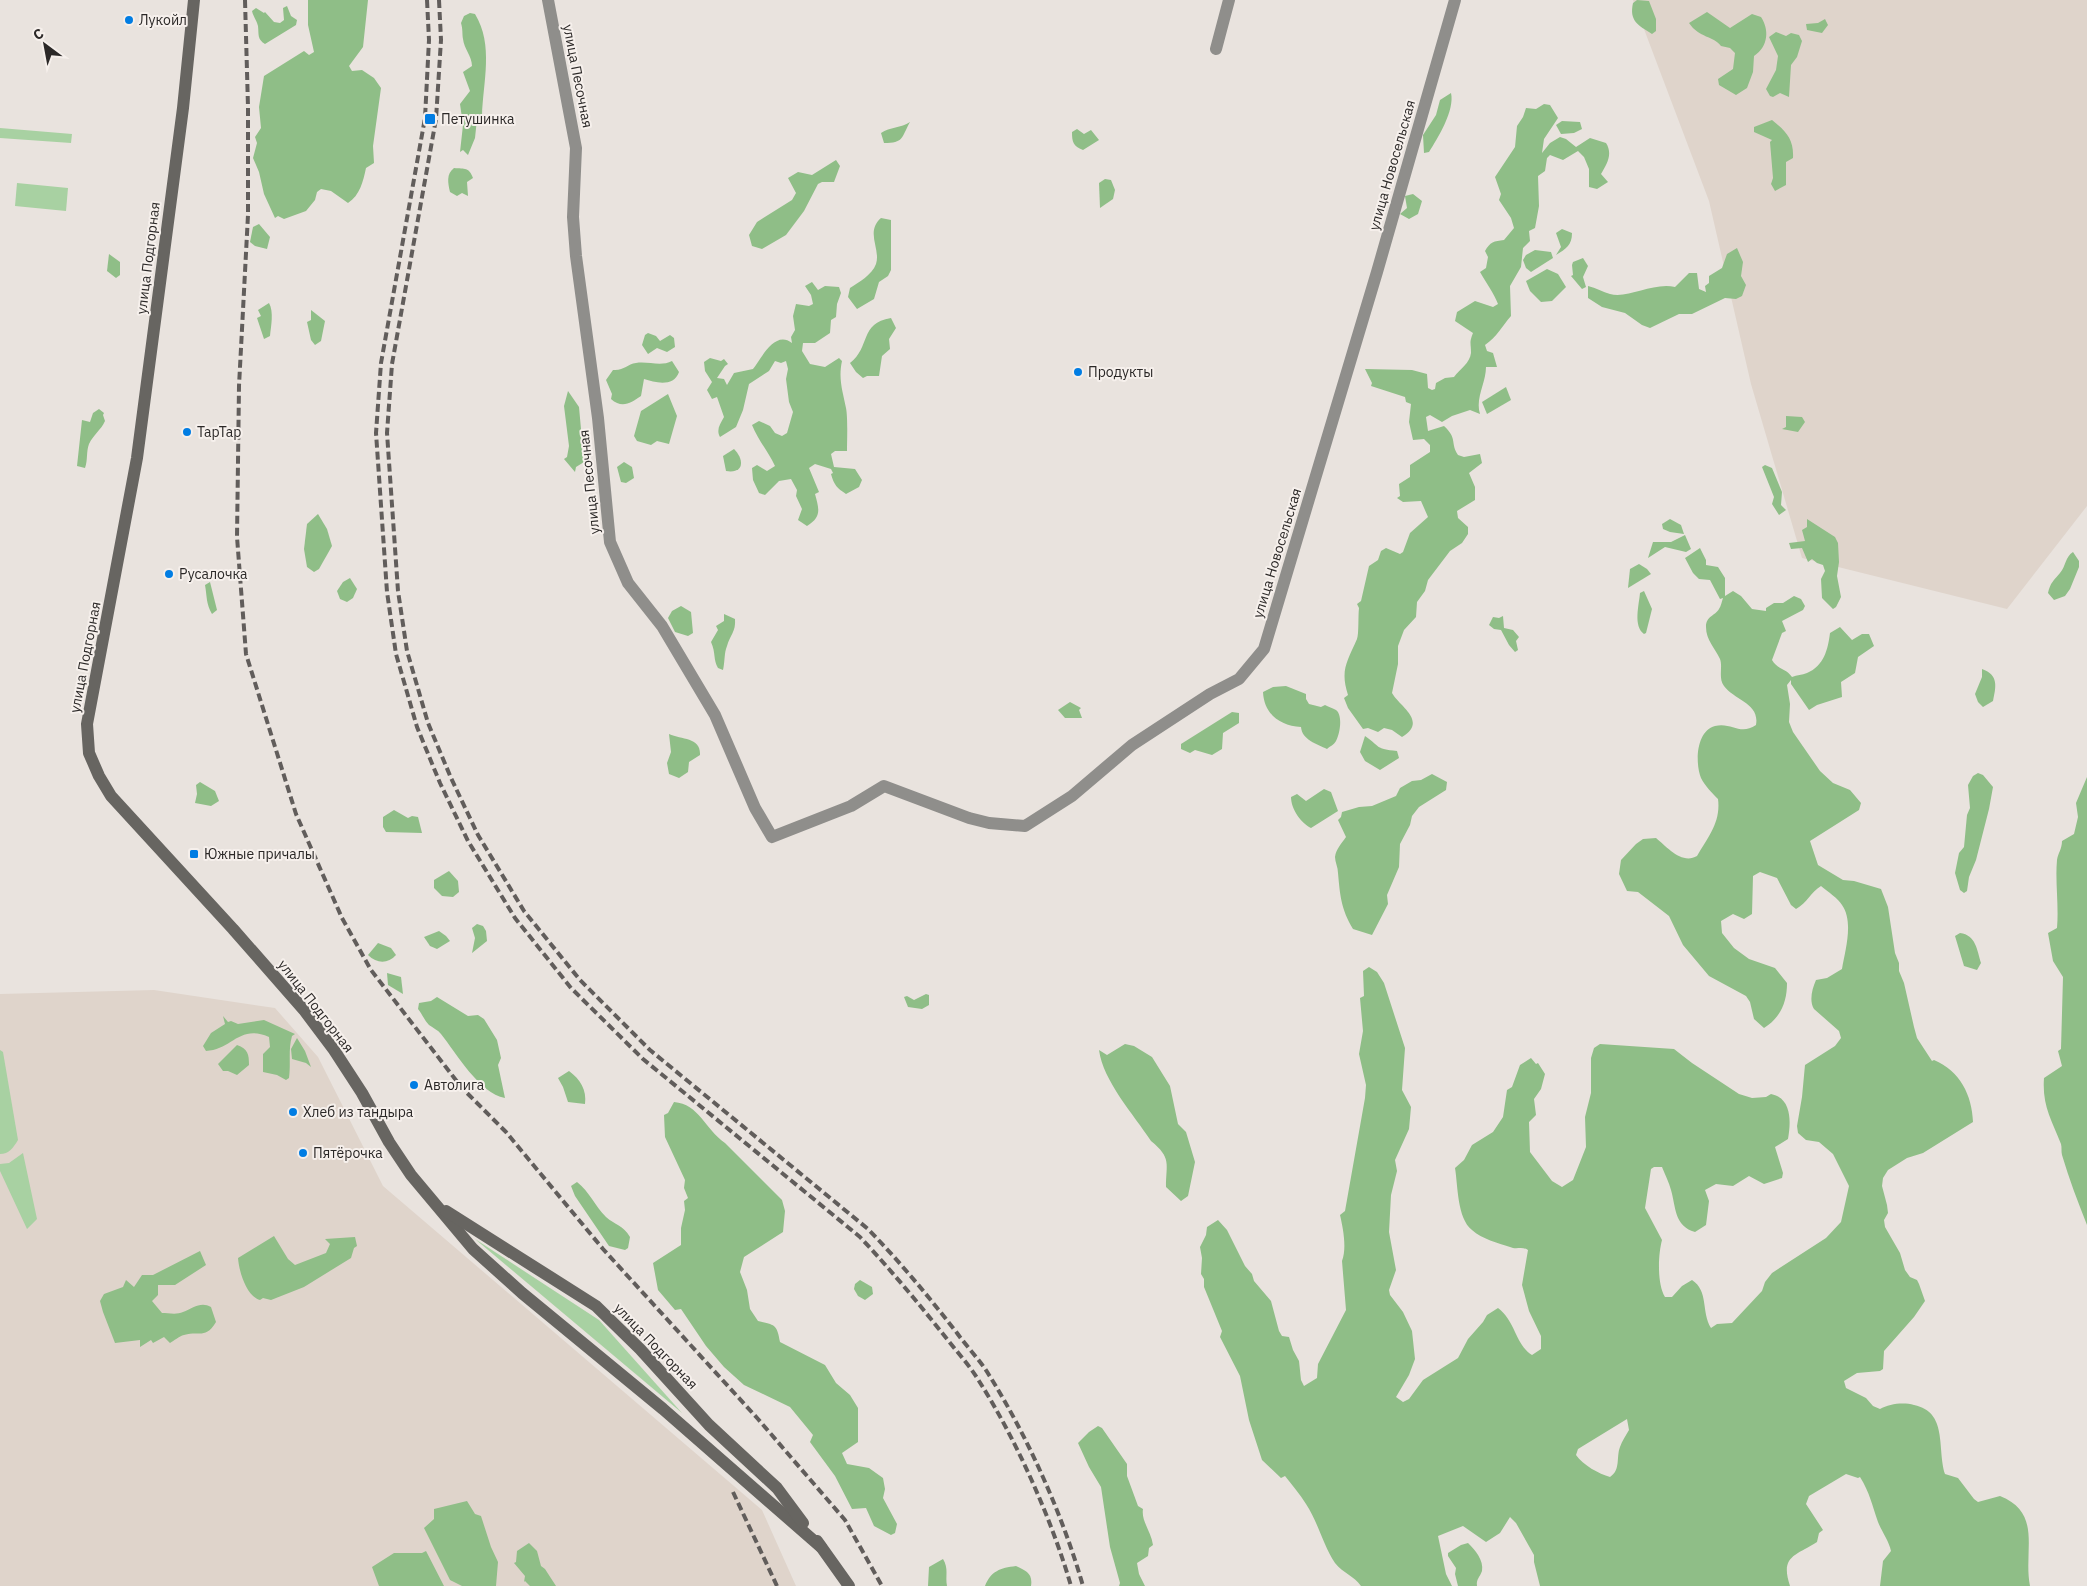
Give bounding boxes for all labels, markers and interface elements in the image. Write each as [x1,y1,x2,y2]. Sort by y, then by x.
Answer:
place label: Лукойл [139,11,187,29]
marker: Лукойл [123,14,135,26]
north arrow [20,20,70,70]
street label: улица Песочная [559,23,597,129]
text: С [29,24,47,44]
street label: улица Новосельская [1365,98,1419,232]
place label: Петушинка [441,110,515,128]
marker: Петушинка [423,112,437,126]
street label: улица Подгорная [132,201,164,315]
place label: Продукты [1088,363,1153,381]
marker: Продукты [1072,366,1084,378]
place label: ТарТар [197,423,241,441]
marker: ТарТар [181,426,193,438]
street label: улица Песочная [575,429,603,535]
street label: улица Новосельская [1249,486,1305,620]
place label: Русалочка [179,565,248,583]
marker: Русалочка [163,568,175,580]
street label: улица Подгорная [65,600,105,714]
place label: Южные причалы [204,845,315,863]
marker: Южные причалы [188,848,200,860]
street label: улица Подгорная [274,956,358,1056]
place label: Автолига [424,1076,485,1094]
marker: Автолига [408,1079,420,1091]
place label: Хлеб из тандыра [303,1103,414,1121]
marker: Хлеб из тандыра [287,1106,299,1118]
place label: Пятёрочка [313,1144,383,1162]
marker: Пятёрочка [297,1147,309,1159]
street label: улица Подгорная [610,1299,702,1393]

